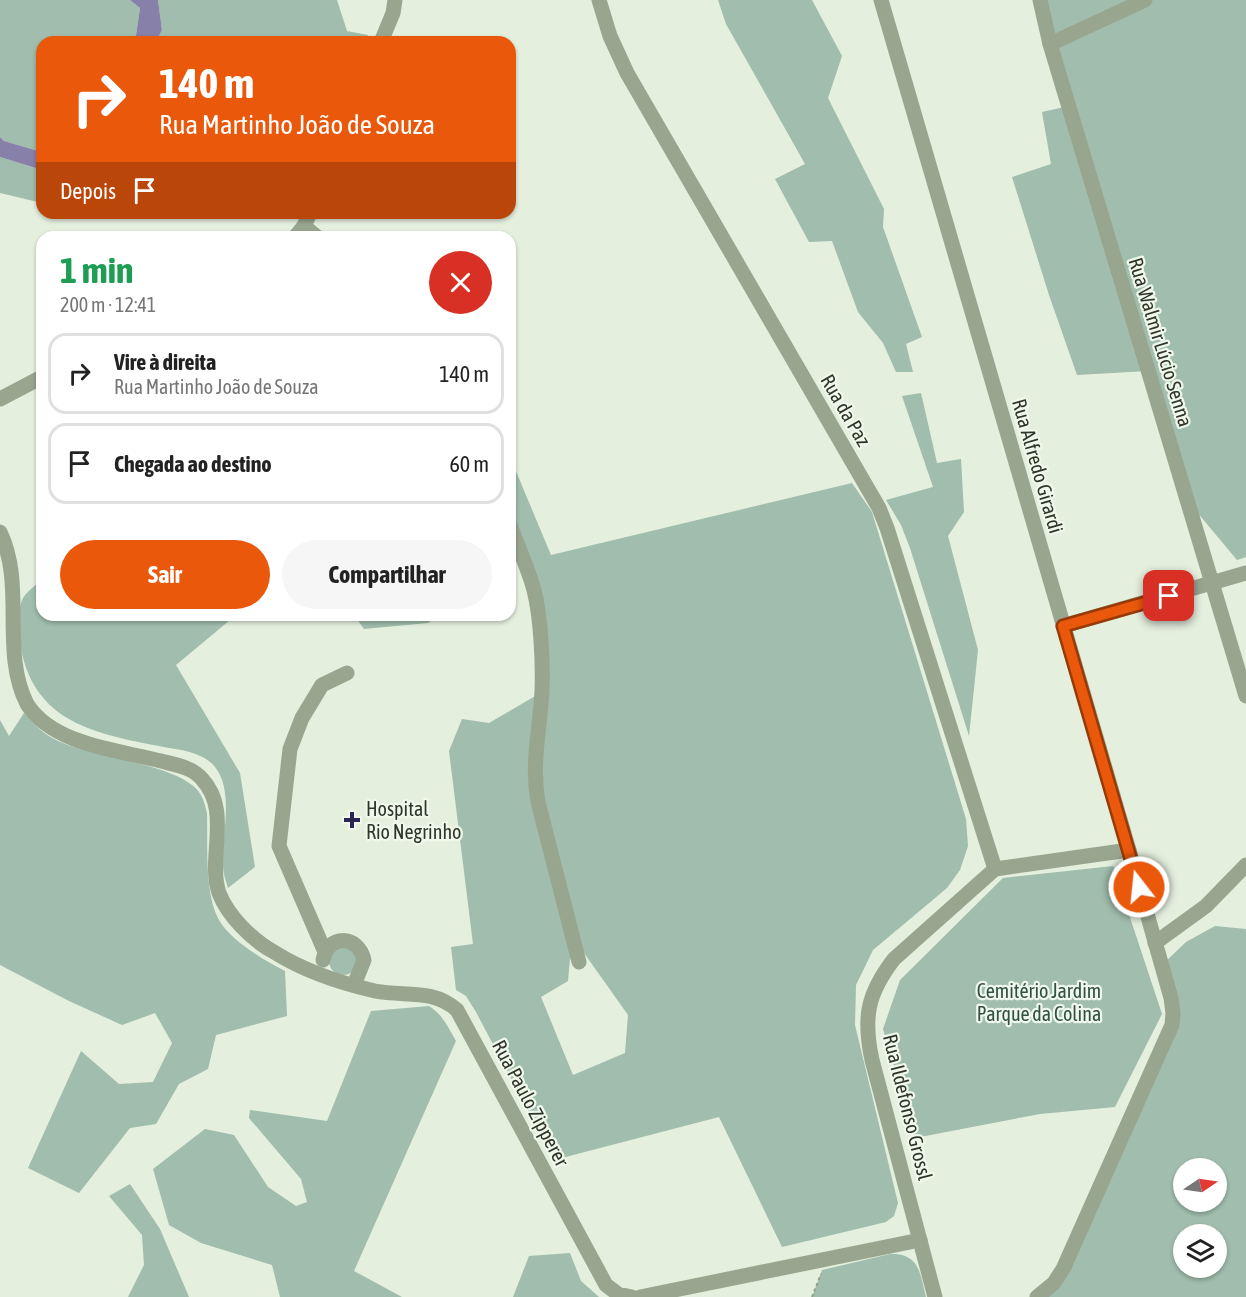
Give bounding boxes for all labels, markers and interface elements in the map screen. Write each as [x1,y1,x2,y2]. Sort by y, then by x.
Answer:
text: 140 m [159,59,254,107]
icon: right [60,60,138,138]
text: Rua Martinho João de Souza [159,109,435,140]
icon: arrive [128,174,161,207]
text: Depois [60,178,116,204]
text: 1 min [60,249,134,291]
button: close [429,251,492,314]
street label: Rua Walmir Lúcio Senna [1124,255,1198,429]
text: 200 m · 12:41 [60,293,156,316]
text: Vire à direita [114,349,216,375]
icon: right [63,357,96,390]
text: 140 m [439,361,489,387]
street label: Rua da Paz [816,370,876,450]
text: Rua Martinho João de Souza [114,375,319,398]
street label: Rua Alfredo Girardi [1008,396,1068,536]
icon: arrive [63,447,96,480]
text: Chegada ao destino [114,451,272,477]
text: 60 m [449,451,489,477]
button: Sair [60,540,270,609]
button: Compartilhar [282,540,492,609]
pin [1143,570,1194,621]
icon: arrive [1152,579,1185,612]
place label: Hospital Rio Negrinho [366,797,462,843]
marker: Hospital Rio Negrinho [343,811,361,829]
position arrow [1107,855,1171,919]
park label: Cemitério Jardim Parque da Colina [977,979,1101,1025]
street label: Rua Ildefonso Grossl [879,1032,937,1183]
street label: Rua Paulo Zipperer [488,1036,574,1171]
north arrow [1173,1158,1227,1212]
map controls [1173,1158,1227,1278]
button: layers [1173,1224,1227,1278]

